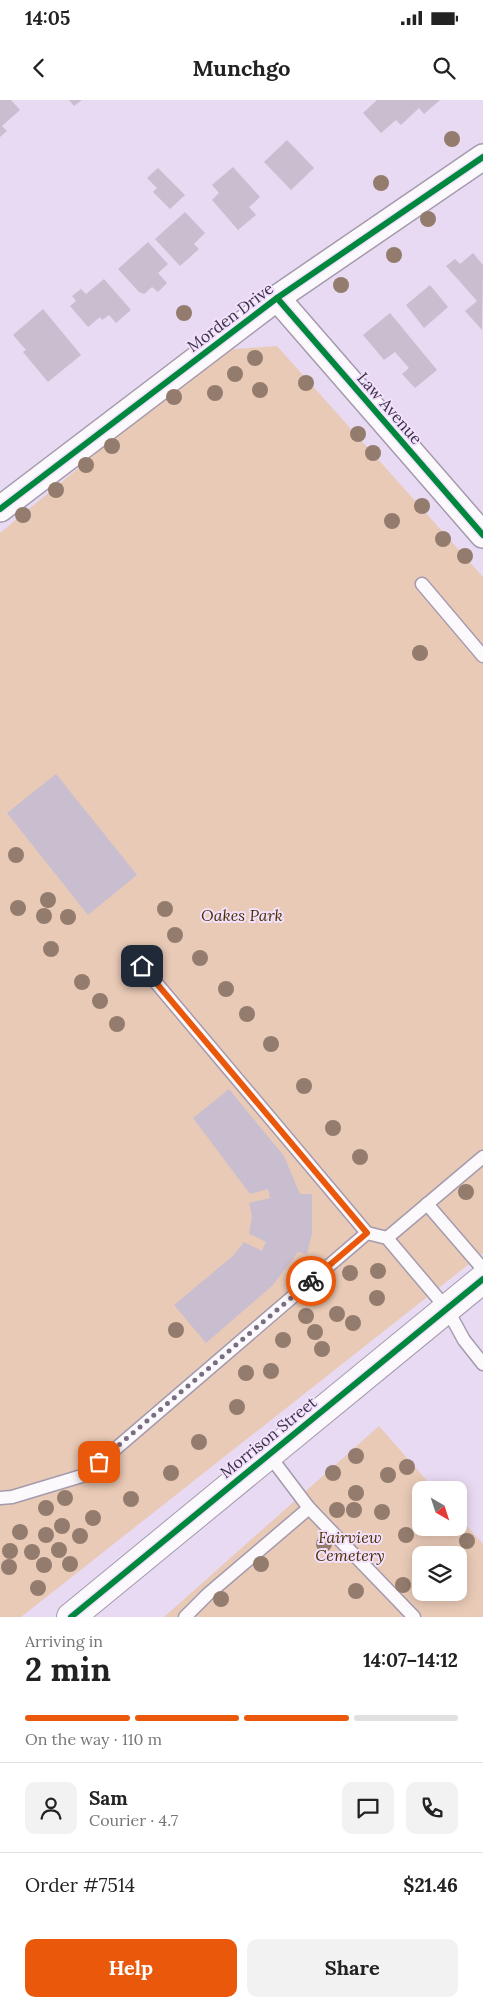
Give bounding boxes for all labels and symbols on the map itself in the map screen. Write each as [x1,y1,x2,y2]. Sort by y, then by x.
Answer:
street label: Morden Drive [183,278,277,356]
street label: Law Avenue [353,368,427,448]
park label: Oakes Park [201,905,283,925]
pin [121,945,163,987]
courier [286,1256,336,1306]
street label: Morrison Street [216,1391,321,1482]
pin [78,1441,120,1483]
north arrow [412,1481,468,1536]
park label: Fairview Cemetery [315,1527,385,1565]

